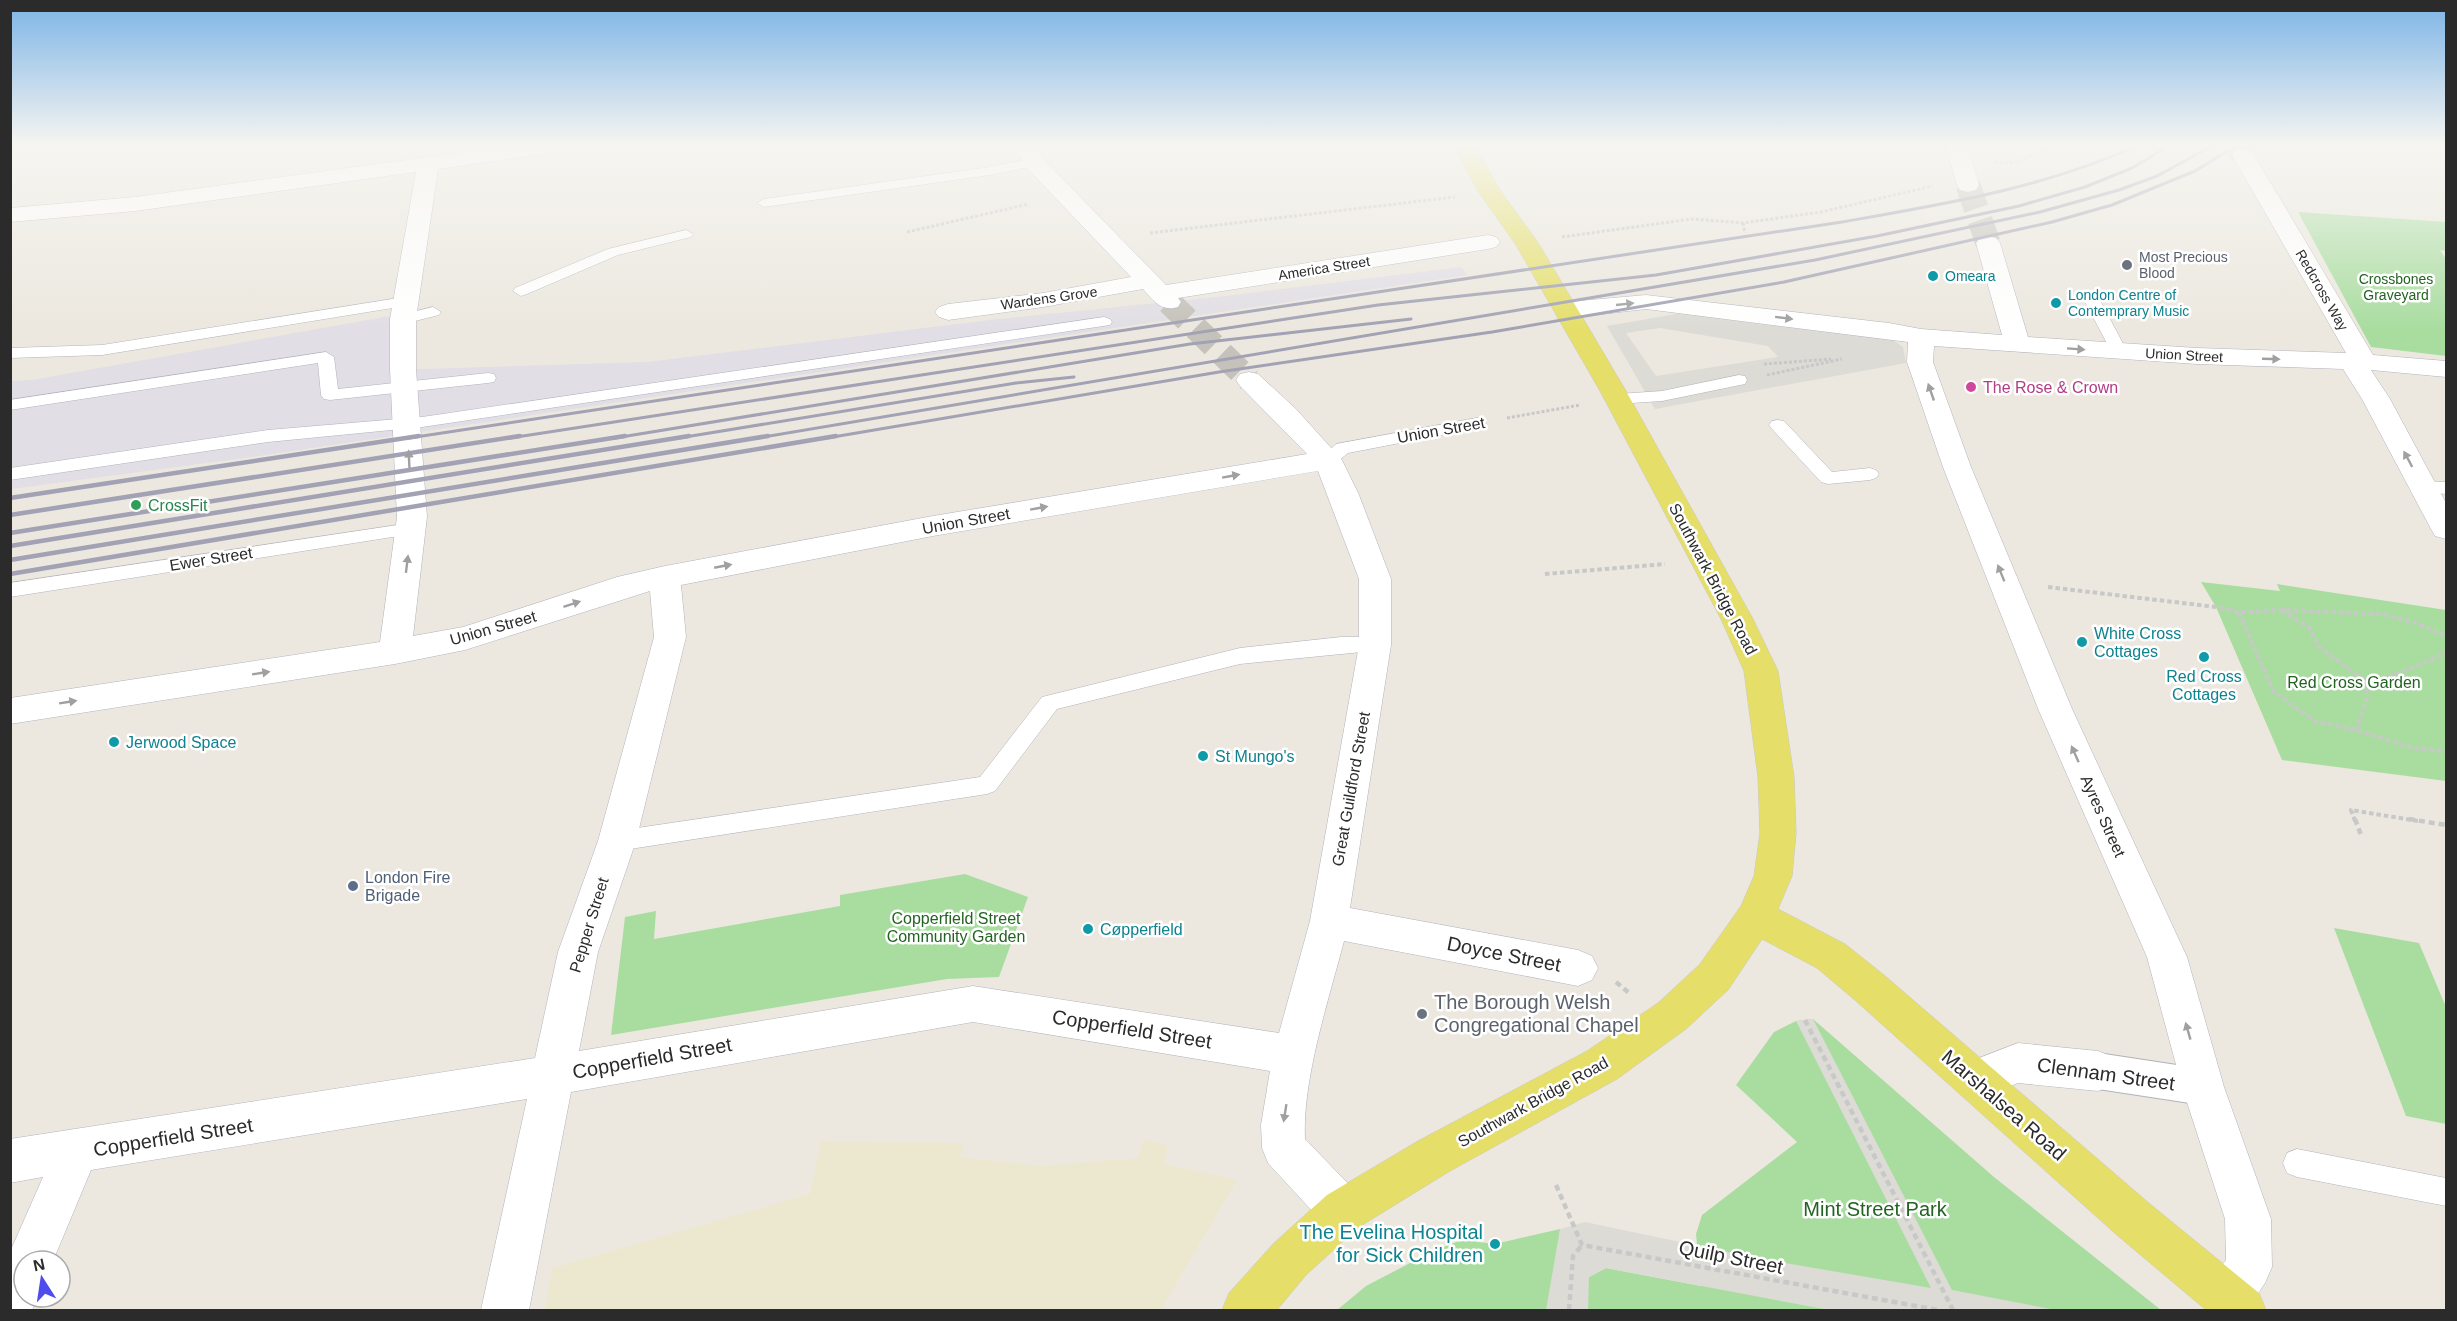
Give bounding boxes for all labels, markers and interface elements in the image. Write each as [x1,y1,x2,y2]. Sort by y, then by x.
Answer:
street label: Redcross Way [2292,247,2352,333]
place label: Most Precious Blood [2139,249,2228,281]
street label: America Street [1277,253,1371,283]
marker: Most Precious Blood [2120,258,2134,272]
place label: Omeara [1945,268,1996,284]
marker: Omeara [1926,269,1940,283]
park label: Crossbones Graveyard [2359,271,2433,303]
street label: Wardens Grove [1000,283,1099,313]
place label: London Centre of Contemprary Music [2068,287,2189,319]
marker: London Centre of Contemprary Music [2049,296,2063,310]
one-way arrow [1616,299,1635,309]
one-way arrow [1774,314,1793,323]
one-way arrow [2067,344,2086,353]
street label: Union Street [2145,345,2223,365]
one-way arrow [2261,354,2280,364]
place label: The Rose & Crown [1983,379,2118,396]
marker: The Rose & Crown [1964,380,1978,394]
one-way arrow [1925,382,1935,400]
street label: Union Street [1396,414,1487,446]
one-way arrow [404,449,413,468]
one-way arrow [2403,451,2413,468]
one-way arrow [1222,471,1241,480]
place label: CrossFit [148,497,208,514]
marker: CrossFit [129,498,143,512]
street label: Southwark Bridge Road [1666,500,1760,658]
one-way arrow [1029,503,1048,512]
street label: Union Street [921,505,1012,537]
street label: Ewer Street [168,544,254,574]
one-way arrow [402,554,411,573]
one-way arrow [714,561,733,570]
one-way arrow [1996,564,2006,582]
one-way arrow [563,598,581,608]
street label: Union Street [448,607,539,648]
place label: White Cross Cottages [2094,625,2181,660]
marker: White Cross Cottages [2075,635,2089,649]
marker: Red Cross Cottages [2197,650,2211,664]
one-way arrow [252,668,271,677]
place label: Red Cross Cottages [2166,668,2242,703]
park label: Red Cross Garden [2287,674,2421,691]
one-way arrow [59,697,78,706]
street label: Great Guildford Street [1329,710,1373,868]
place label: Jerwood Space [126,734,236,751]
marker: Jerwood Space [107,735,121,749]
one-way arrow [2070,744,2080,762]
place label: St Mungo's [1215,748,1295,765]
marker: St Mungo's [1196,749,1210,763]
street label: Ayres Street [2077,772,2129,860]
place label: London Fire Brigade [365,869,450,904]
street label: Pepper Street [566,875,612,975]
marker: London Fire Brigade [346,879,360,893]
park label: Copperfield Street Community Garden [887,910,1025,945]
place label: Cøpperfield [1100,921,1183,938]
marker: Cøpperfield [1081,922,1095,936]
street label: Doyce Street [1445,932,1563,976]
place label: The Borough Welsh Congregational Chapel [1434,991,1639,1036]
street label: Copperfield Street [1051,1006,1214,1053]
marker: The Borough Welsh Congregational Chapel [1415,1007,1429,1021]
one-way arrow [2183,1022,2192,1040]
street label: Copperfield Street [571,1033,734,1083]
street label: Marshalsea Road [1938,1045,2070,1165]
street label: Clennam Street [2036,1053,2177,1095]
street label: Southwark Bridge Road [1455,1054,1611,1150]
one-way arrow [1280,1103,1289,1122]
street label: Copperfield Street [92,1113,255,1160]
park label: Mint Street Park [1803,1198,1948,1220]
place label: The Evelina Hospital for Sick Children [1300,1221,1483,1266]
street label: Quilp Street [1677,1236,1785,1278]
marker: The Evelina Hospital for Sick Children [1488,1237,1502,1251]
north arrow [12,1249,72,1309]
text: N [32,1255,46,1274]

